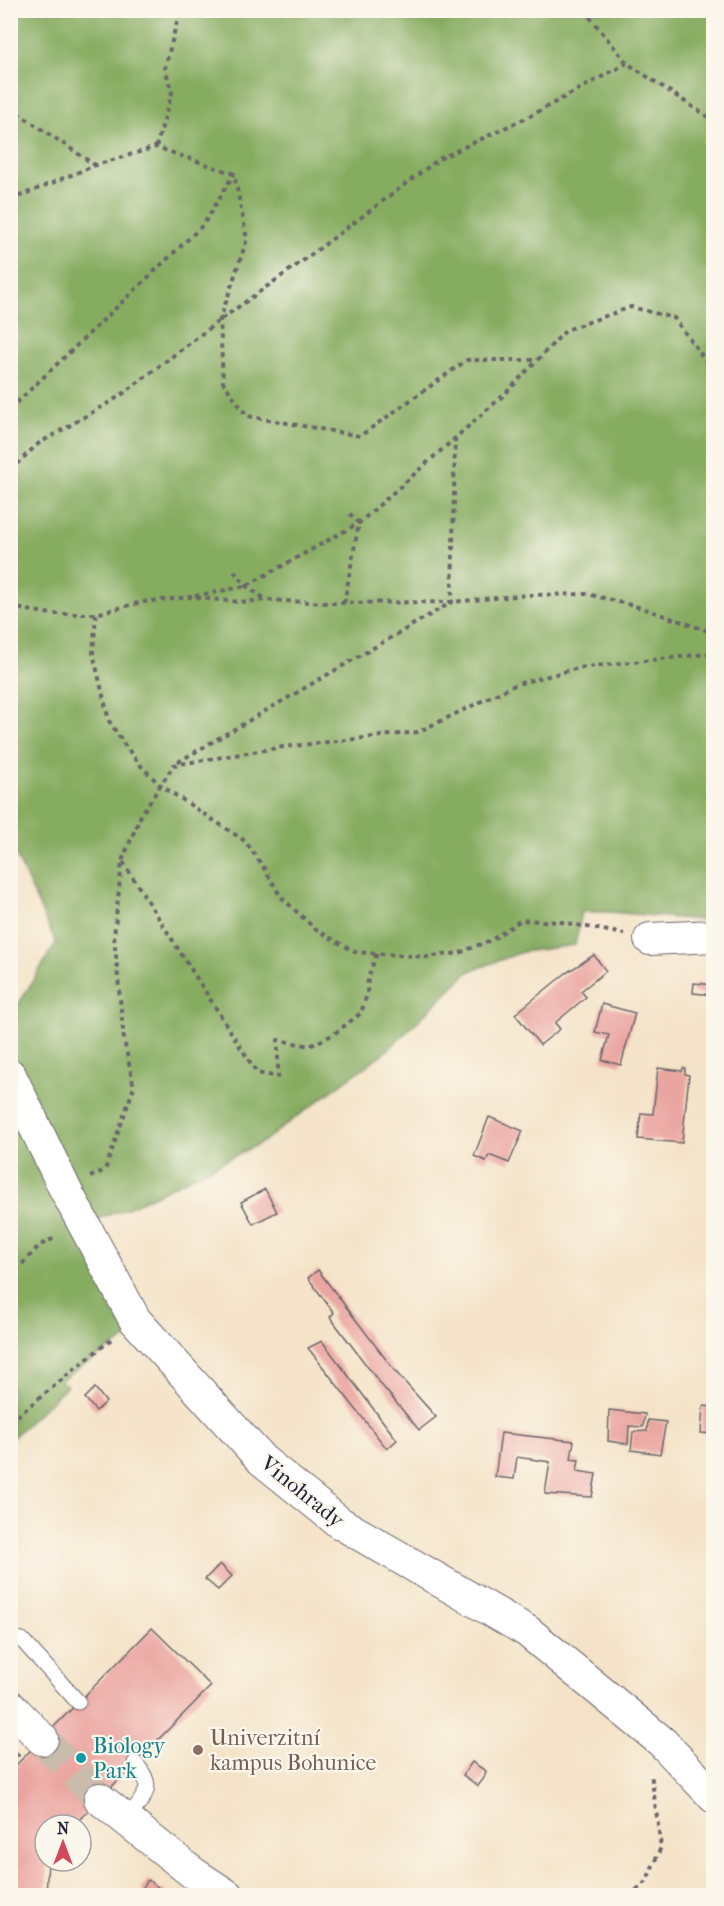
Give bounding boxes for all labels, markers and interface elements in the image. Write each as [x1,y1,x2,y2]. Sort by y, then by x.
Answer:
street label: Vinohrady [255,1450,350,1534]
place label: Univerzitní kampus Bohunice [210,1725,376,1776]
place label: Biology Park [93,1733,167,1784]
marker: Univerzitní kampus Bohunice [191,1743,205,1757]
marker: Biology Park [74,1751,88,1765]
north arrow [33,1813,93,1873]
text: N [57,1819,70,1838]

